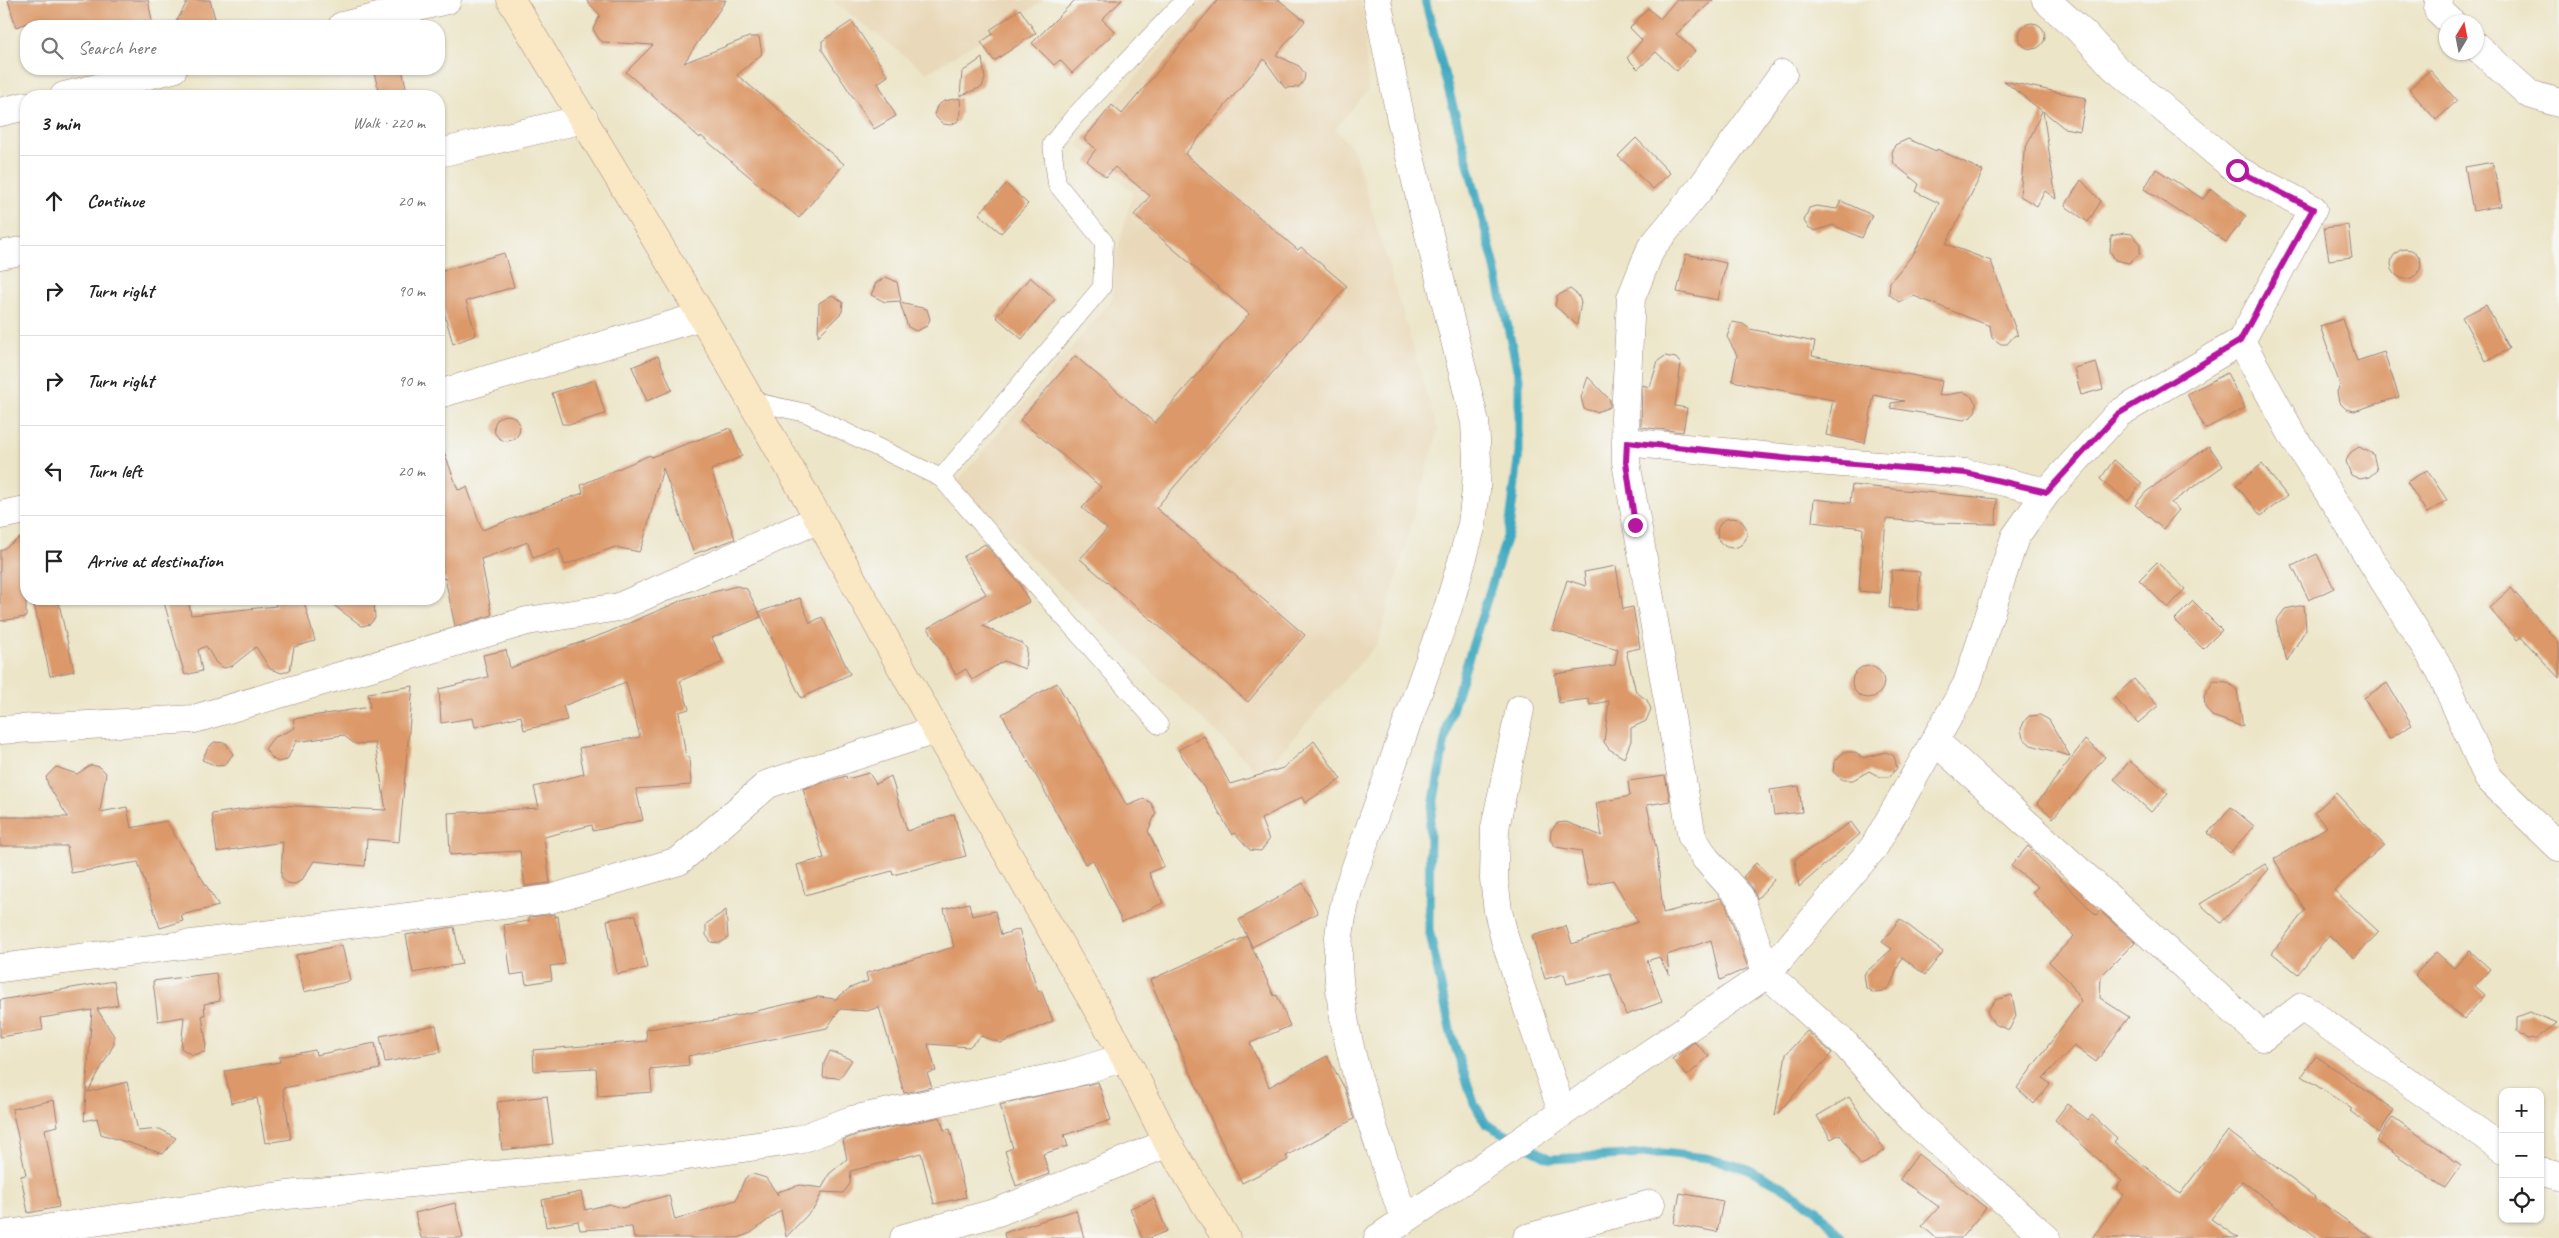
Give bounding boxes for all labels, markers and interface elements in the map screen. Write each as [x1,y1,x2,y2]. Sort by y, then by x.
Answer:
north arrow [2439,15,2484,60]
search box [20,20,445,75]
icon: search [38,34,66,62]
text: Search here [78,36,155,60]
text: 3 min [40,110,80,136]
text: Walk · 220 m [353,113,425,133]
route start [2226,159,2249,182]
icon: ahead [40,187,68,215]
text: Continue [87,189,144,213]
text: 20 m [398,191,425,211]
icon: right [40,277,68,305]
text: Turn right [87,279,154,303]
text: 90 m [398,281,425,301]
icon: right [40,367,68,395]
text: Turn right [87,369,154,393]
text: 90 m [398,371,425,391]
icon: left [40,457,68,485]
text: Turn left [87,459,142,483]
text: 20 m [398,461,425,481]
route end [1624,514,1647,537]
icon: arrive [40,547,68,575]
text: Arrive at destination [87,549,223,573]
map controls [2499,1088,2544,1223]
button: + [2499,1088,2544,1133]
button: − [2499,1133,2544,1178]
button: locate [2499,1178,2544,1223]

